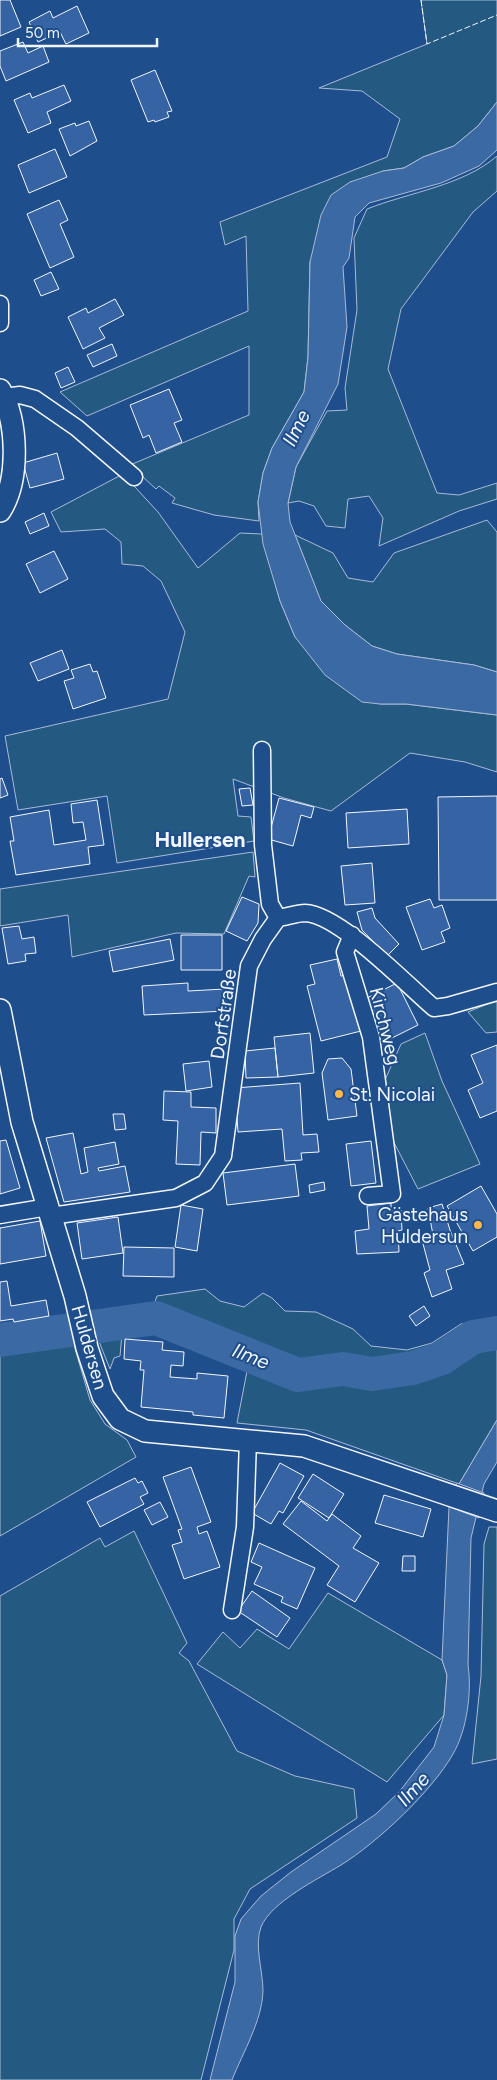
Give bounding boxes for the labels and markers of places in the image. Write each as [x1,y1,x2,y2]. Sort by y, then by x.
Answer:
place label: St. Nicolai [349,1083,435,1106]
marker: St. Nicolai [333,1088,345,1100]
place label: Gästehaus Huldersun [378,1203,468,1248]
marker: Gästehaus Huldersun [472,1219,484,1231]

